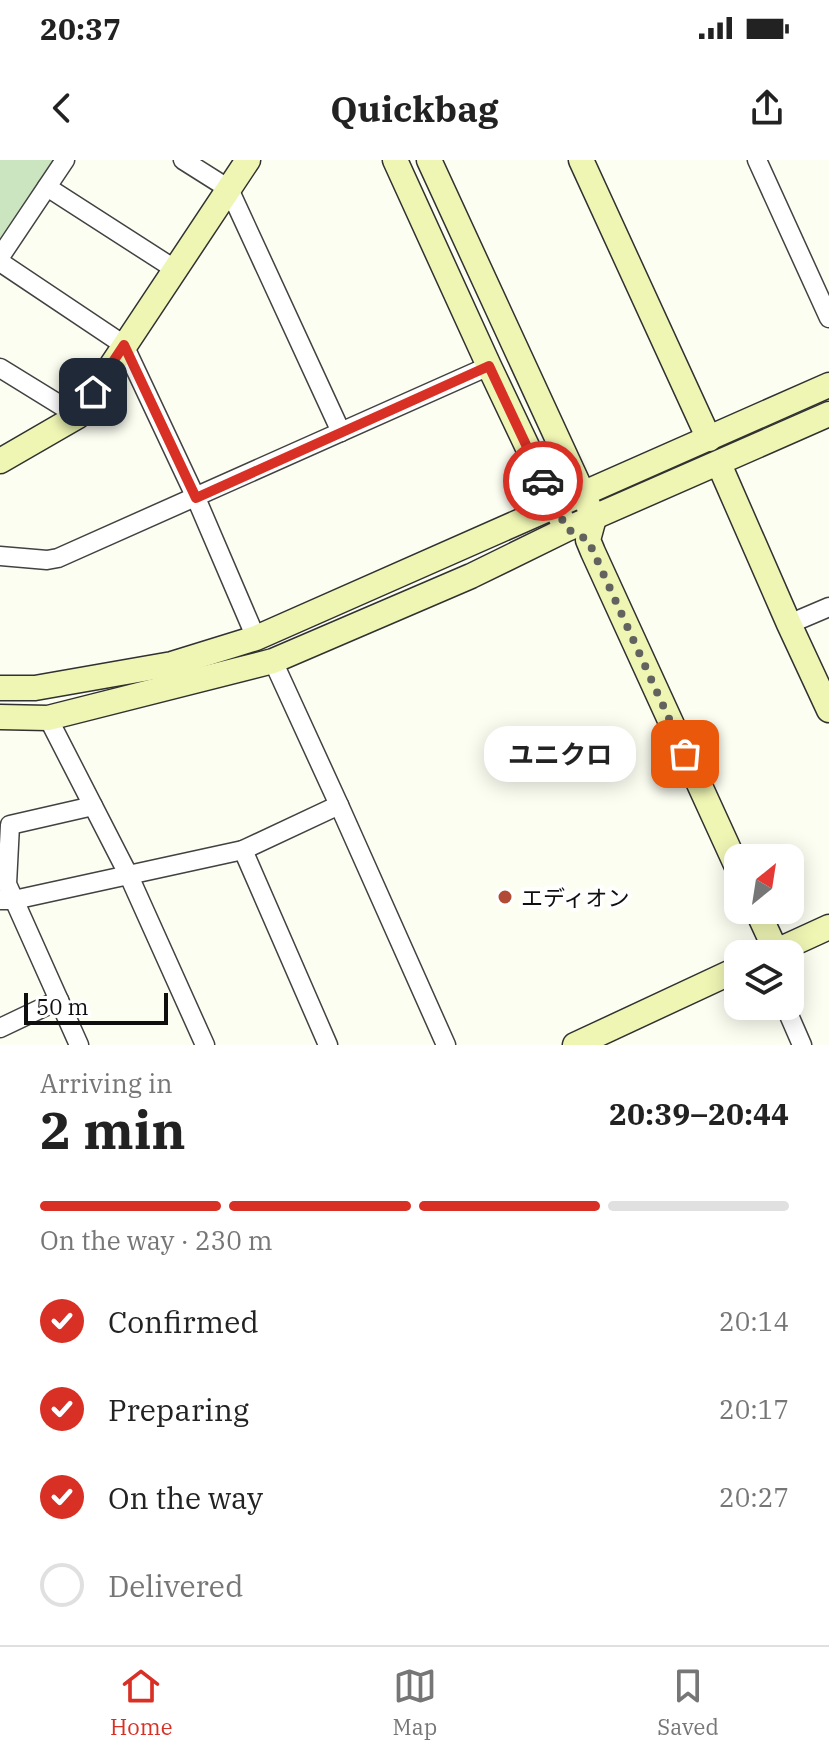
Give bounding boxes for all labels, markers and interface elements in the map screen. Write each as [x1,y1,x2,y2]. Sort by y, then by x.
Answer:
text: 20:37 [40,9,121,48]
text: Quickbag [330,85,499,132]
icon: back [40,86,84,130]
icon: share [745,86,789,130]
pin [59,358,127,426]
icon: home [71,370,115,414]
courier [503,441,583,521]
icon: car [521,459,565,503]
pin [651,720,719,788]
callout: ユニクロ [485,726,637,782]
icon: bag [663,732,707,776]
text: ユニクロ [508,737,612,771]
north arrow [724,844,804,924]
map controls [724,844,804,1020]
place label: エディオン [521,883,629,912]
marker: エディオン [496,888,514,906]
button: layers [724,940,804,1020]
scale bar [24,989,168,1025]
text: 50 m [36,992,88,1021]
text: Arriving in [40,1066,173,1100]
text: 20:39–20:44 [609,1094,789,1133]
text: 2 min [40,1096,186,1163]
text: On the way · 230 m [40,1223,273,1257]
icon: check [40,1299,84,1343]
text: Confirmed [108,1302,259,1341]
text: 20:14 [719,1304,789,1338]
icon: check [40,1387,84,1431]
text: Preparing [108,1390,249,1429]
text: 20:17 [719,1392,789,1426]
icon: check [40,1475,84,1519]
text: On the way [108,1478,263,1517]
text: 20:27 [719,1480,789,1514]
text: Delivered [108,1566,243,1605]
tab: Home [110,1664,173,1741]
tab: Map [393,1664,437,1741]
tab: Saved [657,1664,719,1741]

